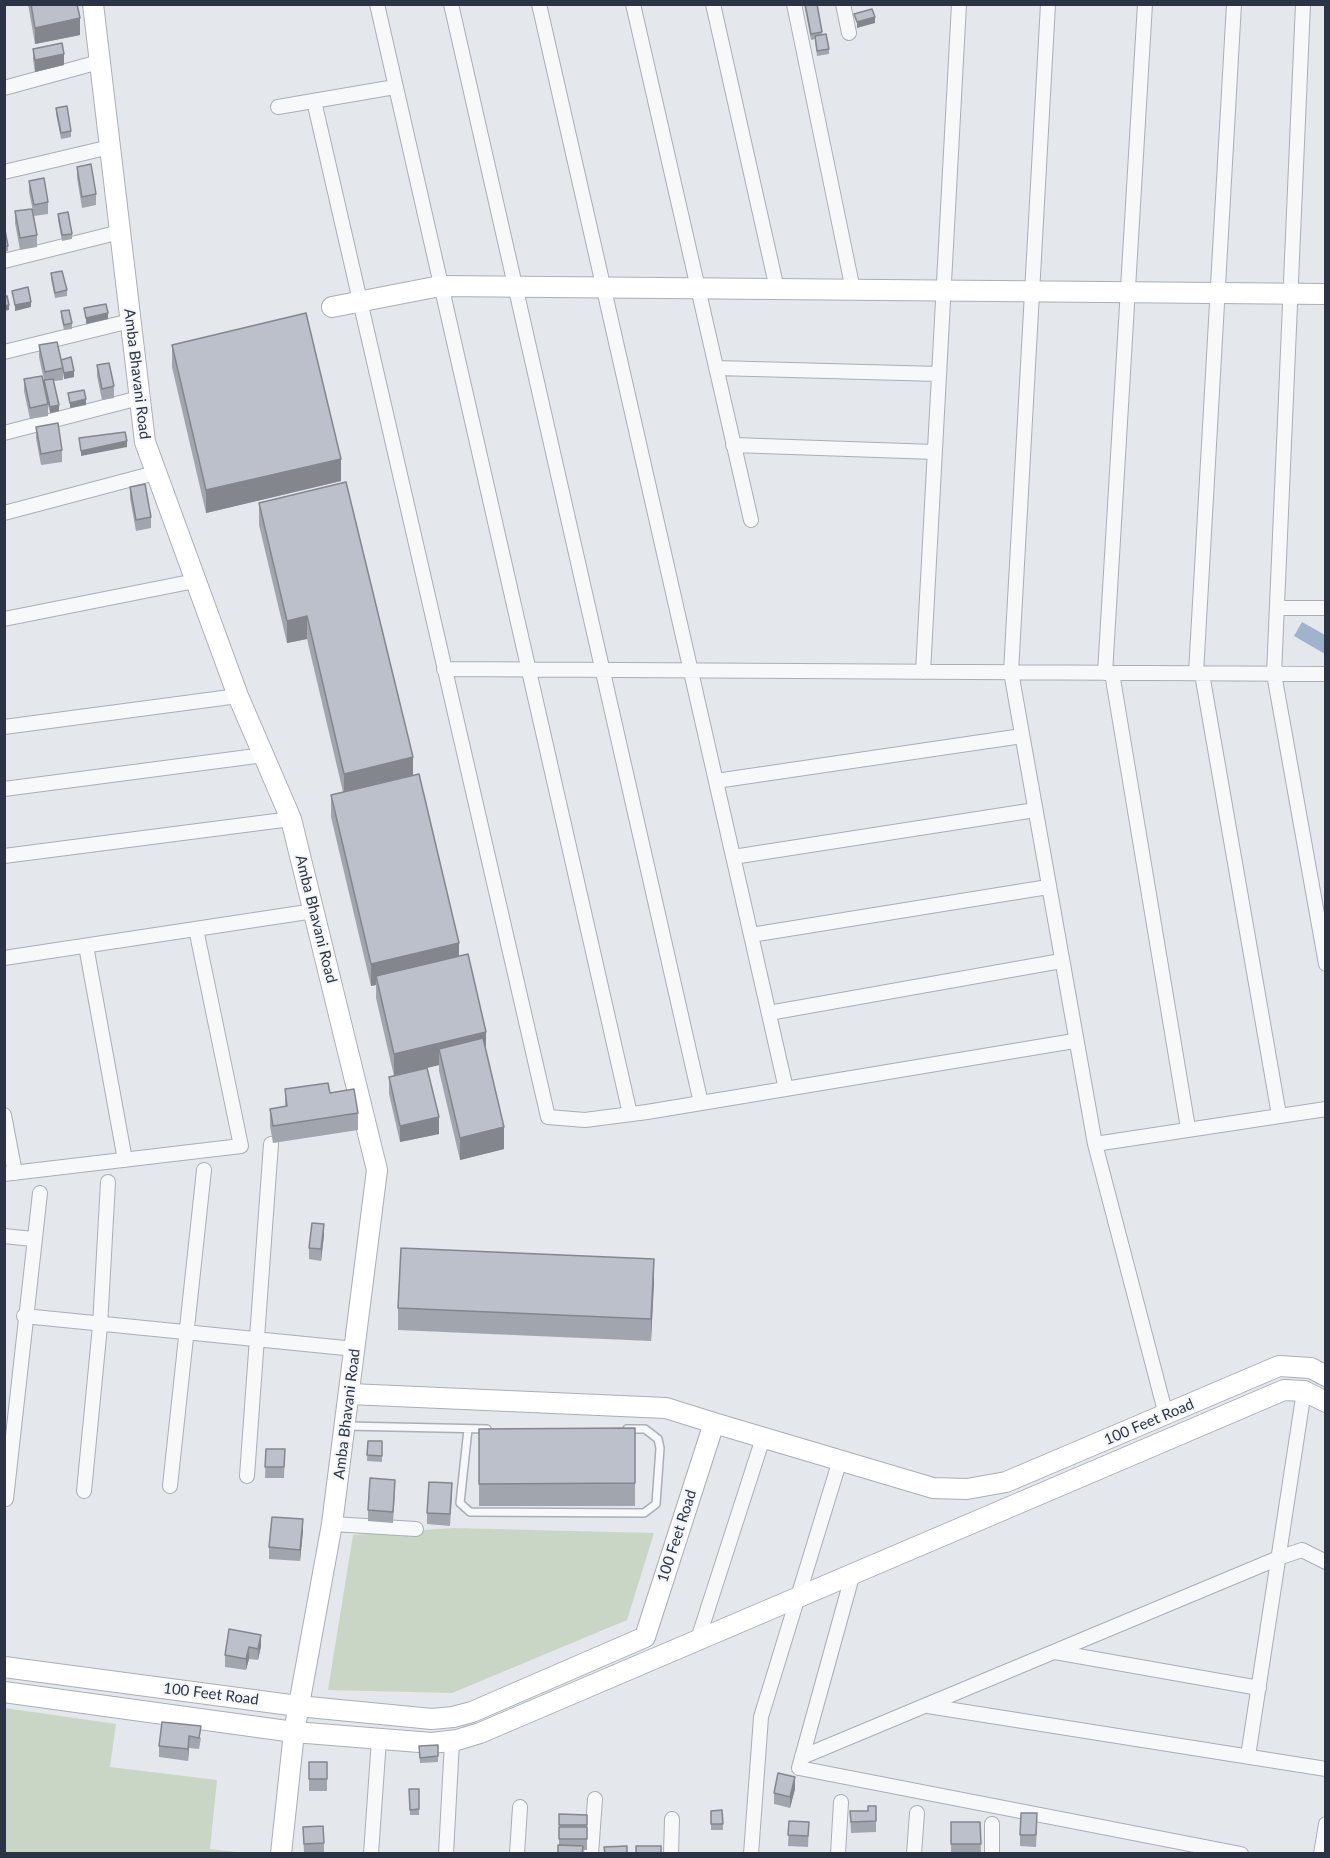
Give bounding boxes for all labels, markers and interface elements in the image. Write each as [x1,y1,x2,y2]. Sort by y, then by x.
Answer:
street label: Amba Bhavani Road [120,308,154,440]
street label: Amba Bhavani Road [291,853,341,985]
street label: Amba Bhavani Road [330,1348,364,1480]
street label: 100 Feet Road [1101,1395,1197,1449]
street label: 100 Feet Road [654,1488,700,1584]
street label: 100 Feet Road [162,1679,260,1709]

